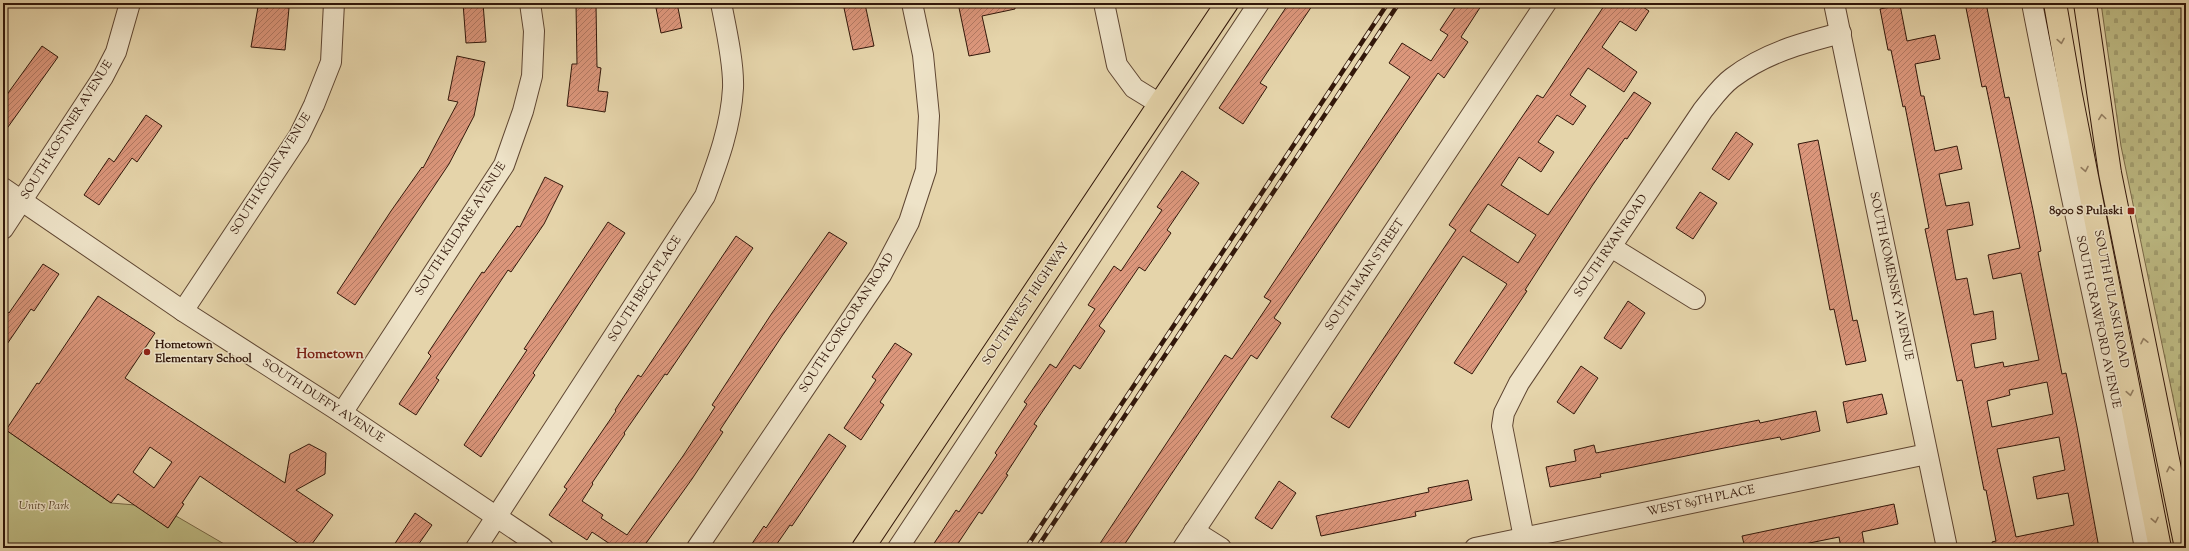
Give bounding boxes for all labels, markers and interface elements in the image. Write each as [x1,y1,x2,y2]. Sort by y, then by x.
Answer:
one-way arrow [2056,38,2065,45]
street label: SOUTH KOSTNER AVENUE [17,56,118,203]
street label: SOUTH KOLIN AVENUE [226,109,316,239]
one-way arrow [2098,114,2107,120]
street label: SOUTH KILDARE AVENUE [411,158,511,299]
one-way arrow [2081,166,2089,172]
street label: SOUTH KOMENSKY AVENUE [1864,190,1918,363]
street label: SOUTH RYAN ROAD [1570,191,1652,301]
place label: 8900 S Pulaski [2049,202,2124,220]
marker: 8900 S Pulaski [2126,206,2136,216]
street label: SOUTH MAIN STREET [1321,215,1410,335]
street label: SOUTH PULASKI ROAD [2089,228,2133,370]
street label: SOUTH BECK PLACE [604,232,687,346]
street label: SOUTH CRAWFORD AVENUE [2071,234,2125,411]
street label: SOUTHWEST HIGHWAY [978,239,1074,369]
street label: SOUTH CORCORAN ROAD [795,250,899,396]
place label: Hometown Elementary School [154,336,252,368]
one-way arrow [2140,338,2148,344]
district label: Hometown [296,345,364,365]
marker: Hometown Elementary School [142,347,152,357]
street label: SOUTH DUFFY AVENUE [258,355,388,448]
one-way arrow [2125,390,2133,396]
one-way arrow [2166,466,2174,472]
street label: WEST 89TH PLACE [1645,481,1757,521]
park label: Unity Park [18,497,70,515]
one-way arrow [2150,517,2158,524]

